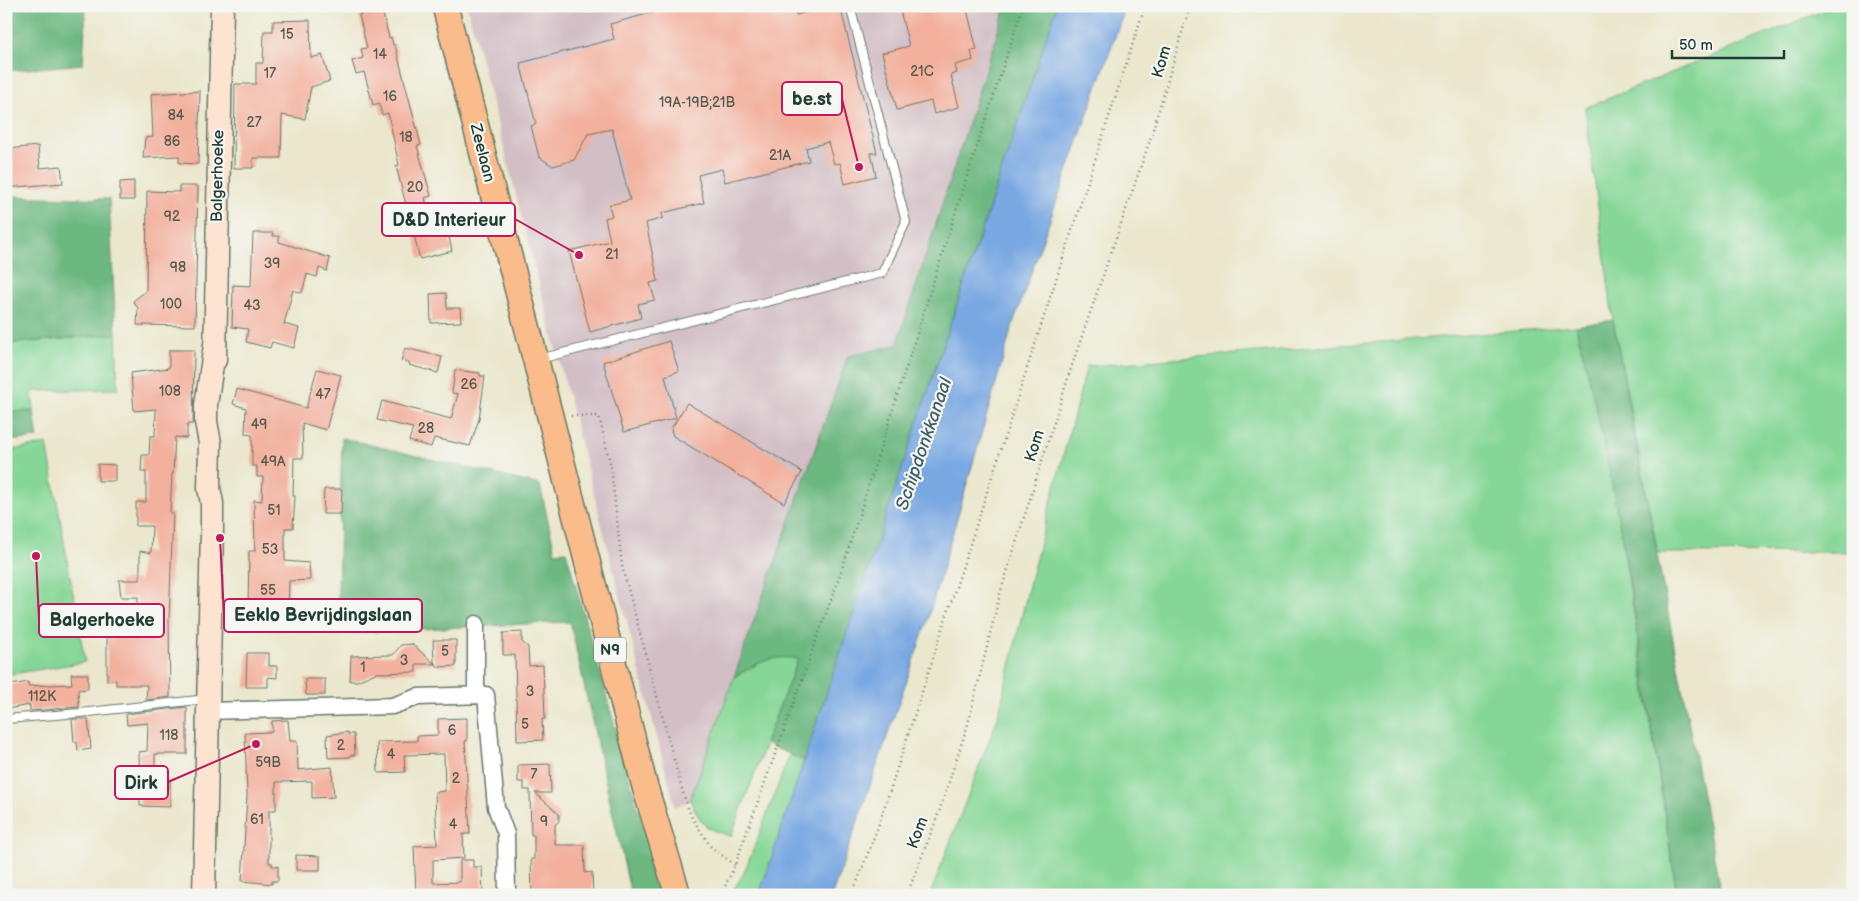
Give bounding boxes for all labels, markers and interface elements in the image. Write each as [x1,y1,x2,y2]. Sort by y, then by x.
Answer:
house number: 15 [280,26,294,43]
scale bar [1672,28,1784,60]
text: 50 m [1679,36,1713,55]
street label: Kom [1148,44,1176,80]
house number: 14 [373,46,387,63]
house number: 21C [910,63,934,80]
house number: 17 [264,65,276,82]
callout: be.st [782,82,842,115]
house number: 16 [383,88,397,105]
text: be.st [792,89,832,110]
house number: 19A-19B;21B [659,94,736,111]
house number: 84 [168,107,185,124]
house number: 27 [246,114,262,131]
street label: Zeelaan [465,121,498,184]
street label: Balgerhoeke [208,129,228,222]
house number: 18 [399,129,413,146]
house number: 86 [164,133,181,150]
house number: 21A [769,147,791,164]
house number: 20 [407,179,423,196]
callout: D&D Interieur [382,203,515,236]
house number: 92 [164,208,181,225]
text: D&D Interieur [392,210,506,231]
house number: 21 [605,246,619,263]
house number: 39 [264,255,280,272]
house number: 98 [170,259,186,276]
house number: 100 [160,296,182,313]
house number: 43 [243,297,261,314]
water label: Schipdonkkanaal [892,374,957,513]
house number: 26 [461,376,478,393]
house number: 108 [159,383,181,400]
house number: 47 [315,386,331,403]
house number: 49 [251,416,267,433]
house number: 28 [418,420,434,437]
street label: Kom [1021,428,1049,464]
house number: 49A [260,453,286,470]
house number: 51 [267,502,281,519]
house number: 53 [262,541,278,558]
house number: 55 [260,582,276,599]
callout: Eeklo Bevrijdingslaan [224,599,422,632]
callout: Balgerhoeke [39,604,164,637]
text: Eeklo Bevrijdingslaan [234,605,412,626]
text: Balgerhoeke [49,610,155,631]
road number: N9 [594,638,626,662]
house number: 5 [441,643,449,660]
house number: 3 [400,652,408,669]
house number: 1 [360,659,366,676]
house number: 3 [526,683,534,700]
house number: 112K [28,688,57,705]
house number: 5 [521,716,529,733]
house number: 6 [448,722,457,739]
house number: 118 [160,727,179,744]
house number: 2 [337,737,346,754]
house number: 4 [387,746,396,763]
house number: 59B [255,754,281,771]
callout: Dirk [115,766,168,799]
house number: 7 [531,766,538,783]
house number: 2 [452,770,461,787]
text: Dirk [124,773,158,794]
house number: 61 [250,811,264,828]
house number: 9 [540,813,548,830]
street label: Kom [903,814,933,852]
house number: 4 [449,816,458,833]

